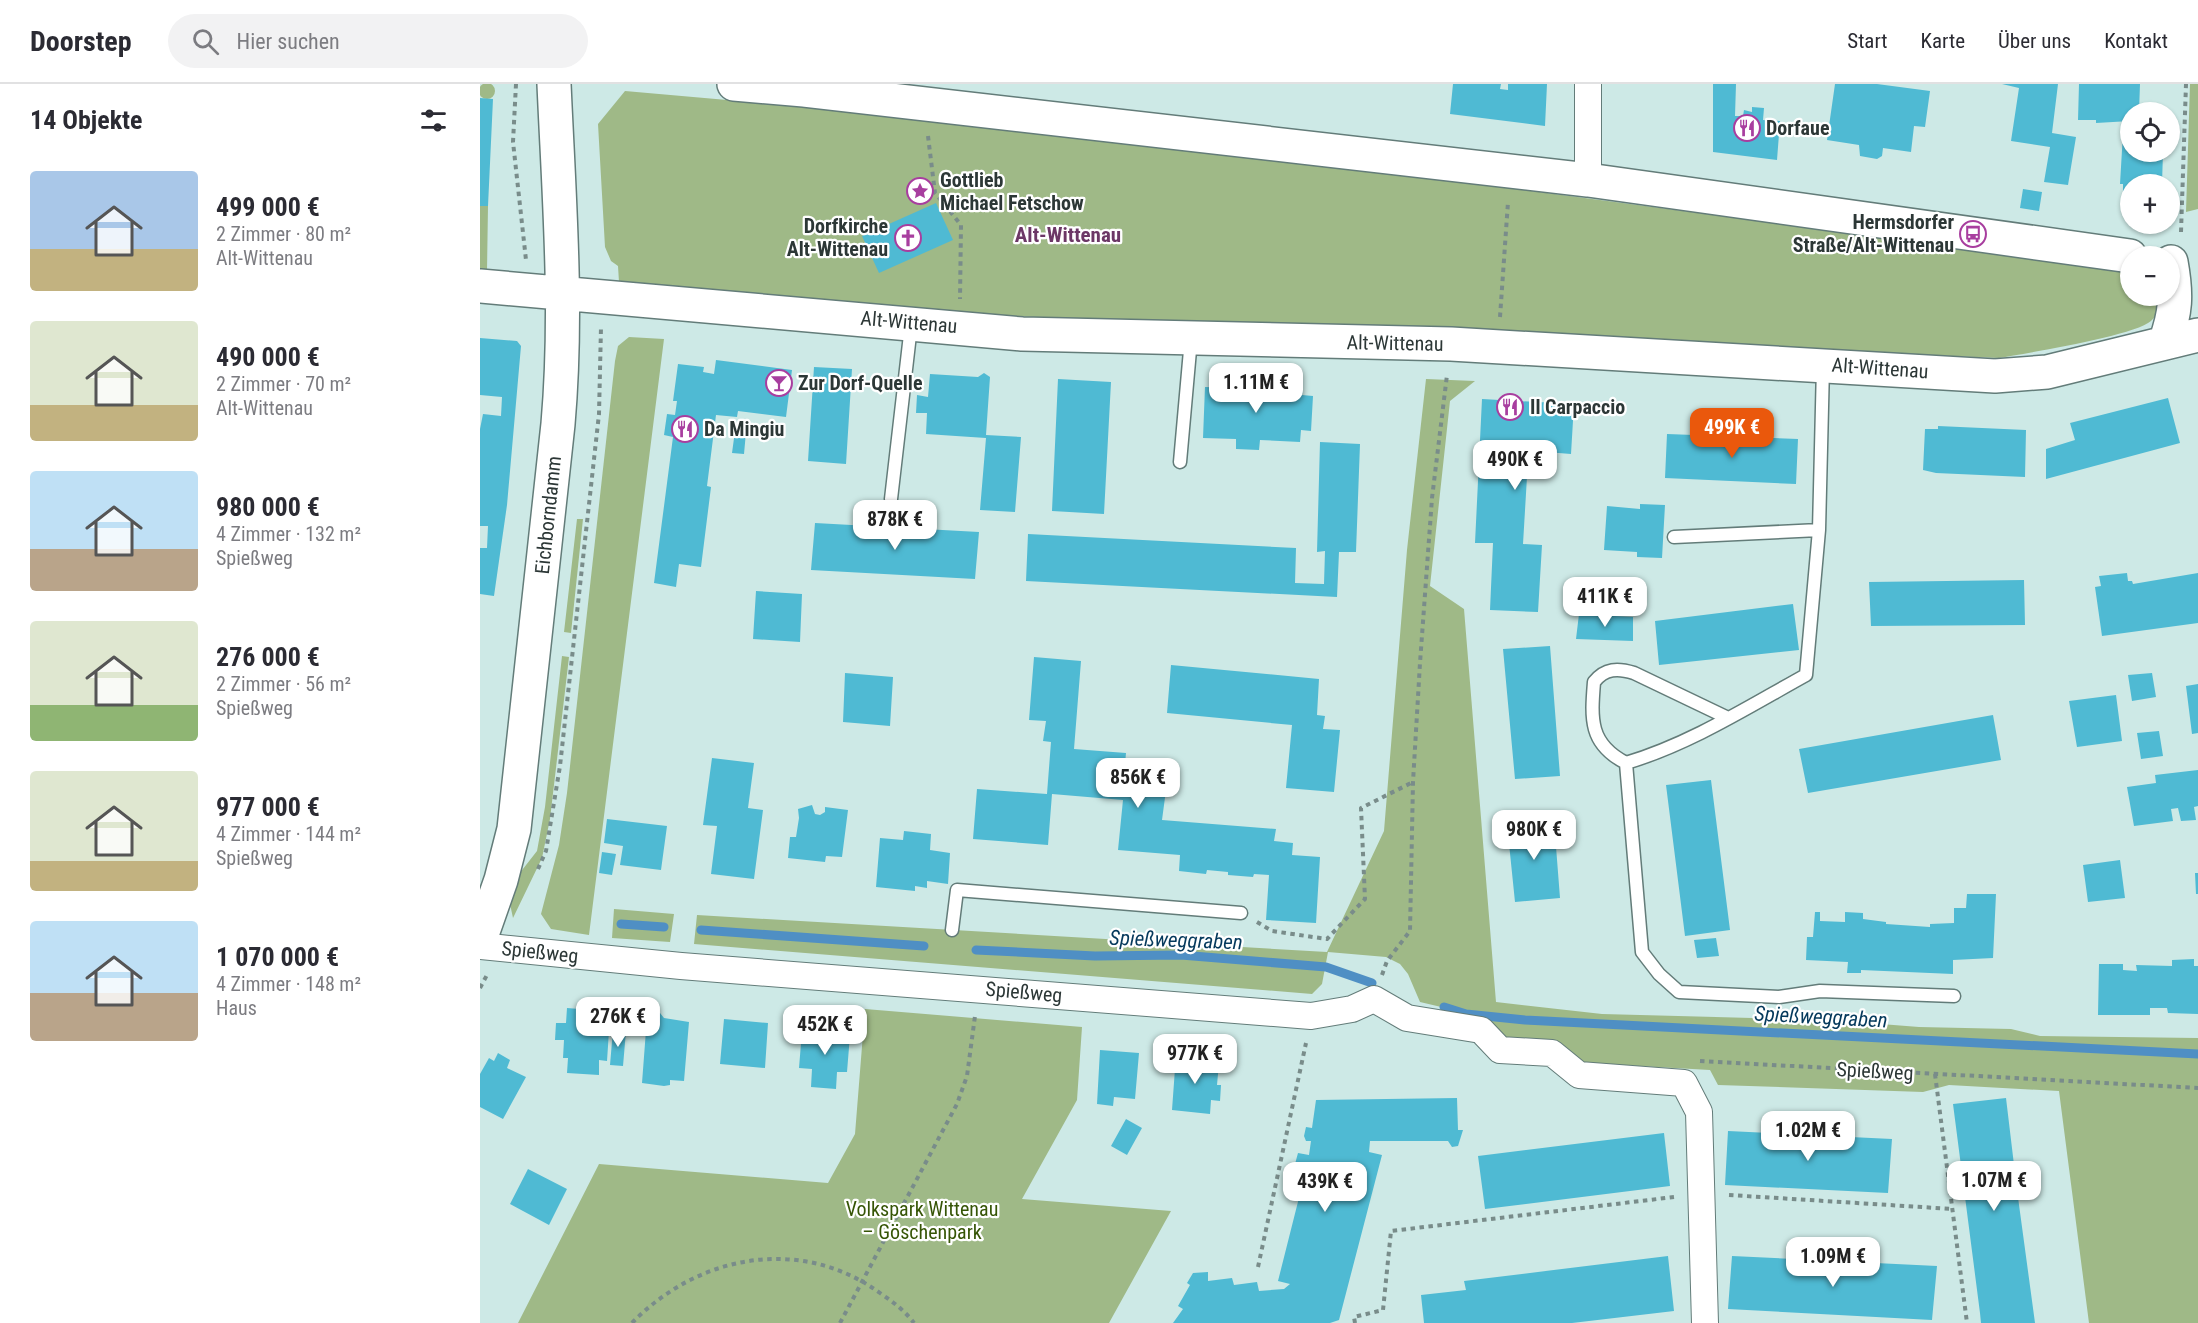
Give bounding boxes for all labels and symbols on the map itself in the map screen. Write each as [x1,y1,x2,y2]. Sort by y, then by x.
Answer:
restaurant icon: Dorfaue [1732,113,1762,143]
place label: Dorfaue [1766,116,1829,140]
place label: Gottlieb Michael Fetschow [940,168,1084,215]
place icon: Gottlieb Michael Fetschow [905,176,935,206]
place label: Hermsdorfer Straße/Alt-Wittenau [1793,210,1954,257]
place label: Dorfkirche Alt-Wittenau [787,214,888,261]
bus stop icon: Hermsdorfer Straße/Alt-Wittenau [1958,219,1988,249]
church icon: Dorfkirche Alt-Wittenau [893,223,923,253]
district label: Alt-Wittenau [1015,223,1121,247]
street label: Alt-Wittenau [860,306,958,338]
street label: Alt-Wittenau [1346,330,1444,356]
street label: Alt-Wittenau [1831,353,1929,383]
pin: 1.11M € [1201,363,1311,414]
bar icon: Zur Dorf-Quelle [764,368,794,398]
place label: Zur Dorf-Quelle [798,371,922,395]
restaurant icon: Il Carpaccio [1495,392,1525,422]
place label: Il Carpaccio [1530,395,1625,419]
pin: 499K € [1683,408,1781,459]
restaurant icon: Da Mingiu [670,414,700,444]
place label: Da Mingiu [704,417,784,441]
pin: 490K € [1466,440,1564,491]
street label: Eichborndamm [530,455,566,575]
pin: 878K € [846,500,944,551]
pin: 411K € [1556,577,1654,628]
pin: 856K € [1089,758,1187,809]
pin: 980K € [1485,810,1583,861]
water label: Spießweggraben [1109,926,1243,954]
street label: Spießweg [501,936,579,968]
street label: Spießweg [985,977,1063,1007]
pin: 276K € [569,997,667,1048]
water label: Spießweggraben [1754,1002,1888,1032]
pin: 452K € [776,1005,874,1056]
pin: 977K € [1146,1034,1244,1085]
street label: Spießweg [1836,1057,1914,1085]
pin: 1.02M € [1753,1111,1863,1162]
pin: 1.07M € [1939,1161,2049,1212]
pin: 439K € [1276,1162,1374,1213]
park label: Volkspark Wittenau – Göschenpark [846,1197,998,1244]
pin: 1.09M € [1778,1237,1888,1288]

